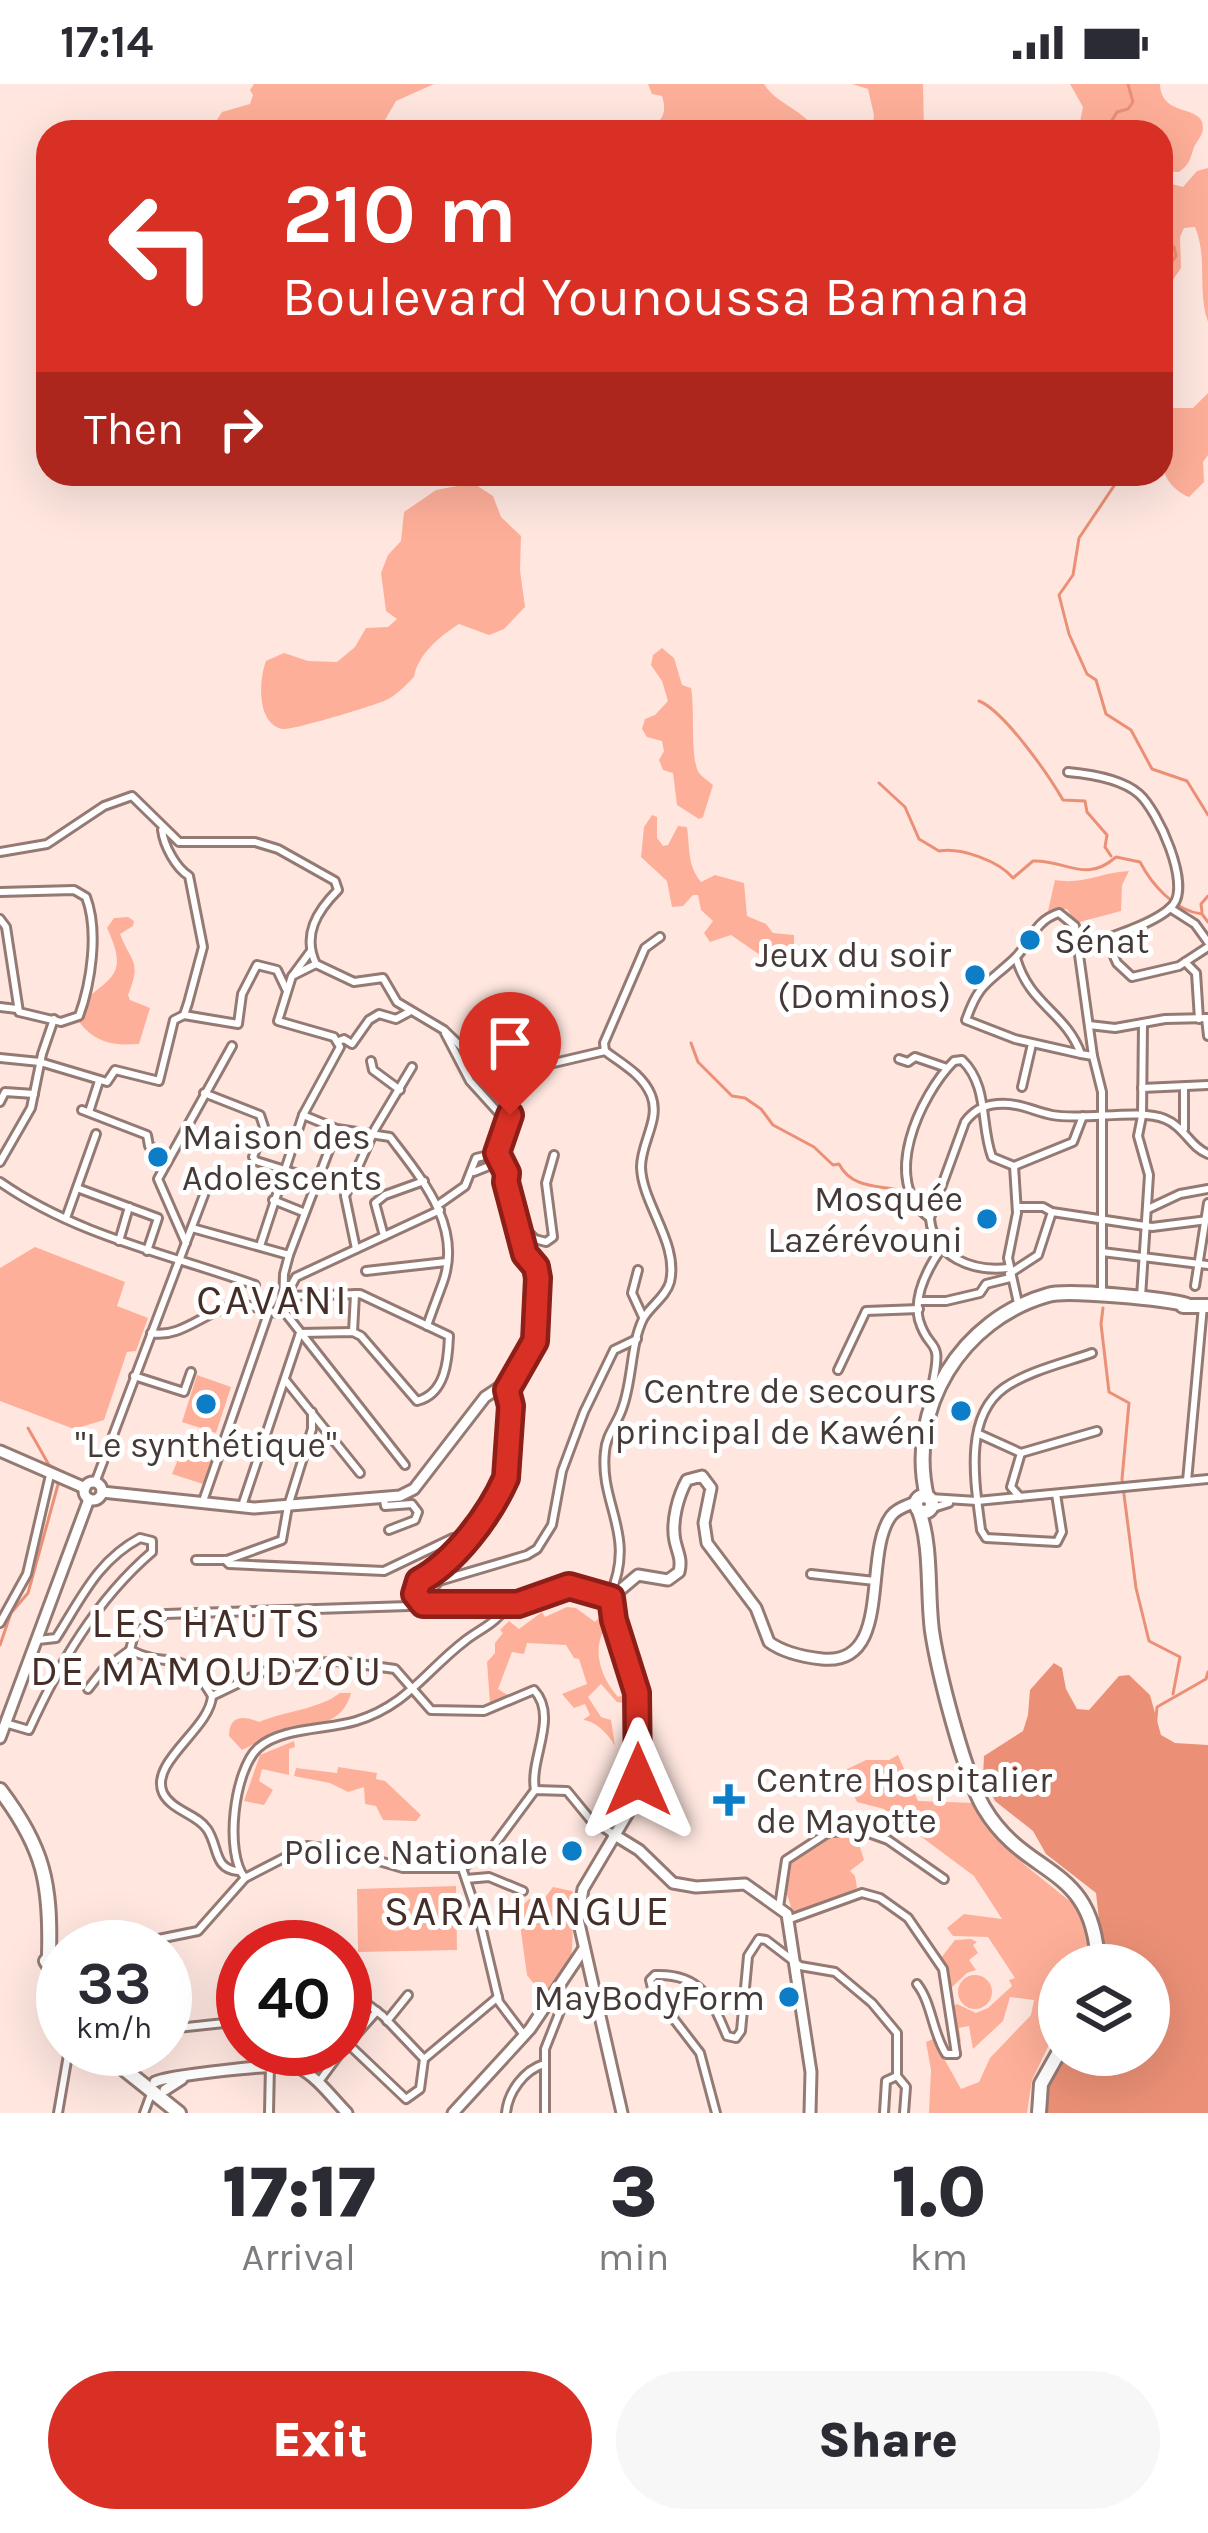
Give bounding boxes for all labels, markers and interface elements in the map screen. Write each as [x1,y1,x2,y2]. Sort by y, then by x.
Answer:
text: 17:14 [60,16,153,68]
text: 210 m [282,165,517,263]
icon: left [84,168,240,324]
text: Boulevard Younoussa Bamana [282,265,1030,329]
icon: right [208,396,274,462]
text: Then [84,403,184,455]
place label: Sénat [1054,920,1149,962]
marker: Sénat [1017,927,1043,953]
place label: Jeux du soir (Dominos) [755,934,952,1017]
marker: Jeux du soir (Dominos) [962,962,988,988]
pin [459,992,561,1115]
icon: arrive [477,1010,543,1076]
place label: Maison des Adolescents [182,1116,382,1199]
marker: Maison des Adolescents [145,1144,171,1170]
place label: Mosquée Lazérévouni [767,1178,963,1261]
marker: Mosquée Lazérévouni [974,1206,1000,1232]
district label: CAVANI [196,1275,350,1325]
place label: Centre de secours principal de Kawéni [615,1370,937,1453]
marker: "Le synthétique" [193,1391,219,1417]
marker: Centre de secours principal de Kawéni [948,1398,974,1424]
place label: "Le synthétique" [75,1424,337,1466]
district label: LES HAUTS DE MAMOUDZOU [30,1598,384,1696]
position arrow [575,1717,701,1843]
place label: Centre Hospitalier de Mayotte [756,1759,1053,1842]
marker: Centre Hospitalier de Mayotte [713,1784,745,1816]
place label: Police Nationale [283,1831,548,1873]
marker: Police Nationale [559,1838,585,1864]
district label: SARAHANGUE [384,1886,672,1936]
speed limit sign: 40 [216,1920,372,2076]
map controls [1038,1944,1170,2076]
button: layers [1038,1944,1170,2076]
text: 33 [77,1948,151,2018]
place label: MayBodyForm [534,1977,765,2019]
marker: MayBodyForm [776,1984,802,2010]
text: km/h [76,2010,152,2046]
text: 17:17 [222,2150,376,2234]
text: 3 [610,2150,657,2234]
text: 1.0 [891,2150,986,2234]
text: Arrival [242,2234,356,2280]
text: min [598,2234,669,2280]
text: km [909,2234,968,2280]
button: Exit [48,2371,592,2509]
button: Share [616,2371,1160,2509]

